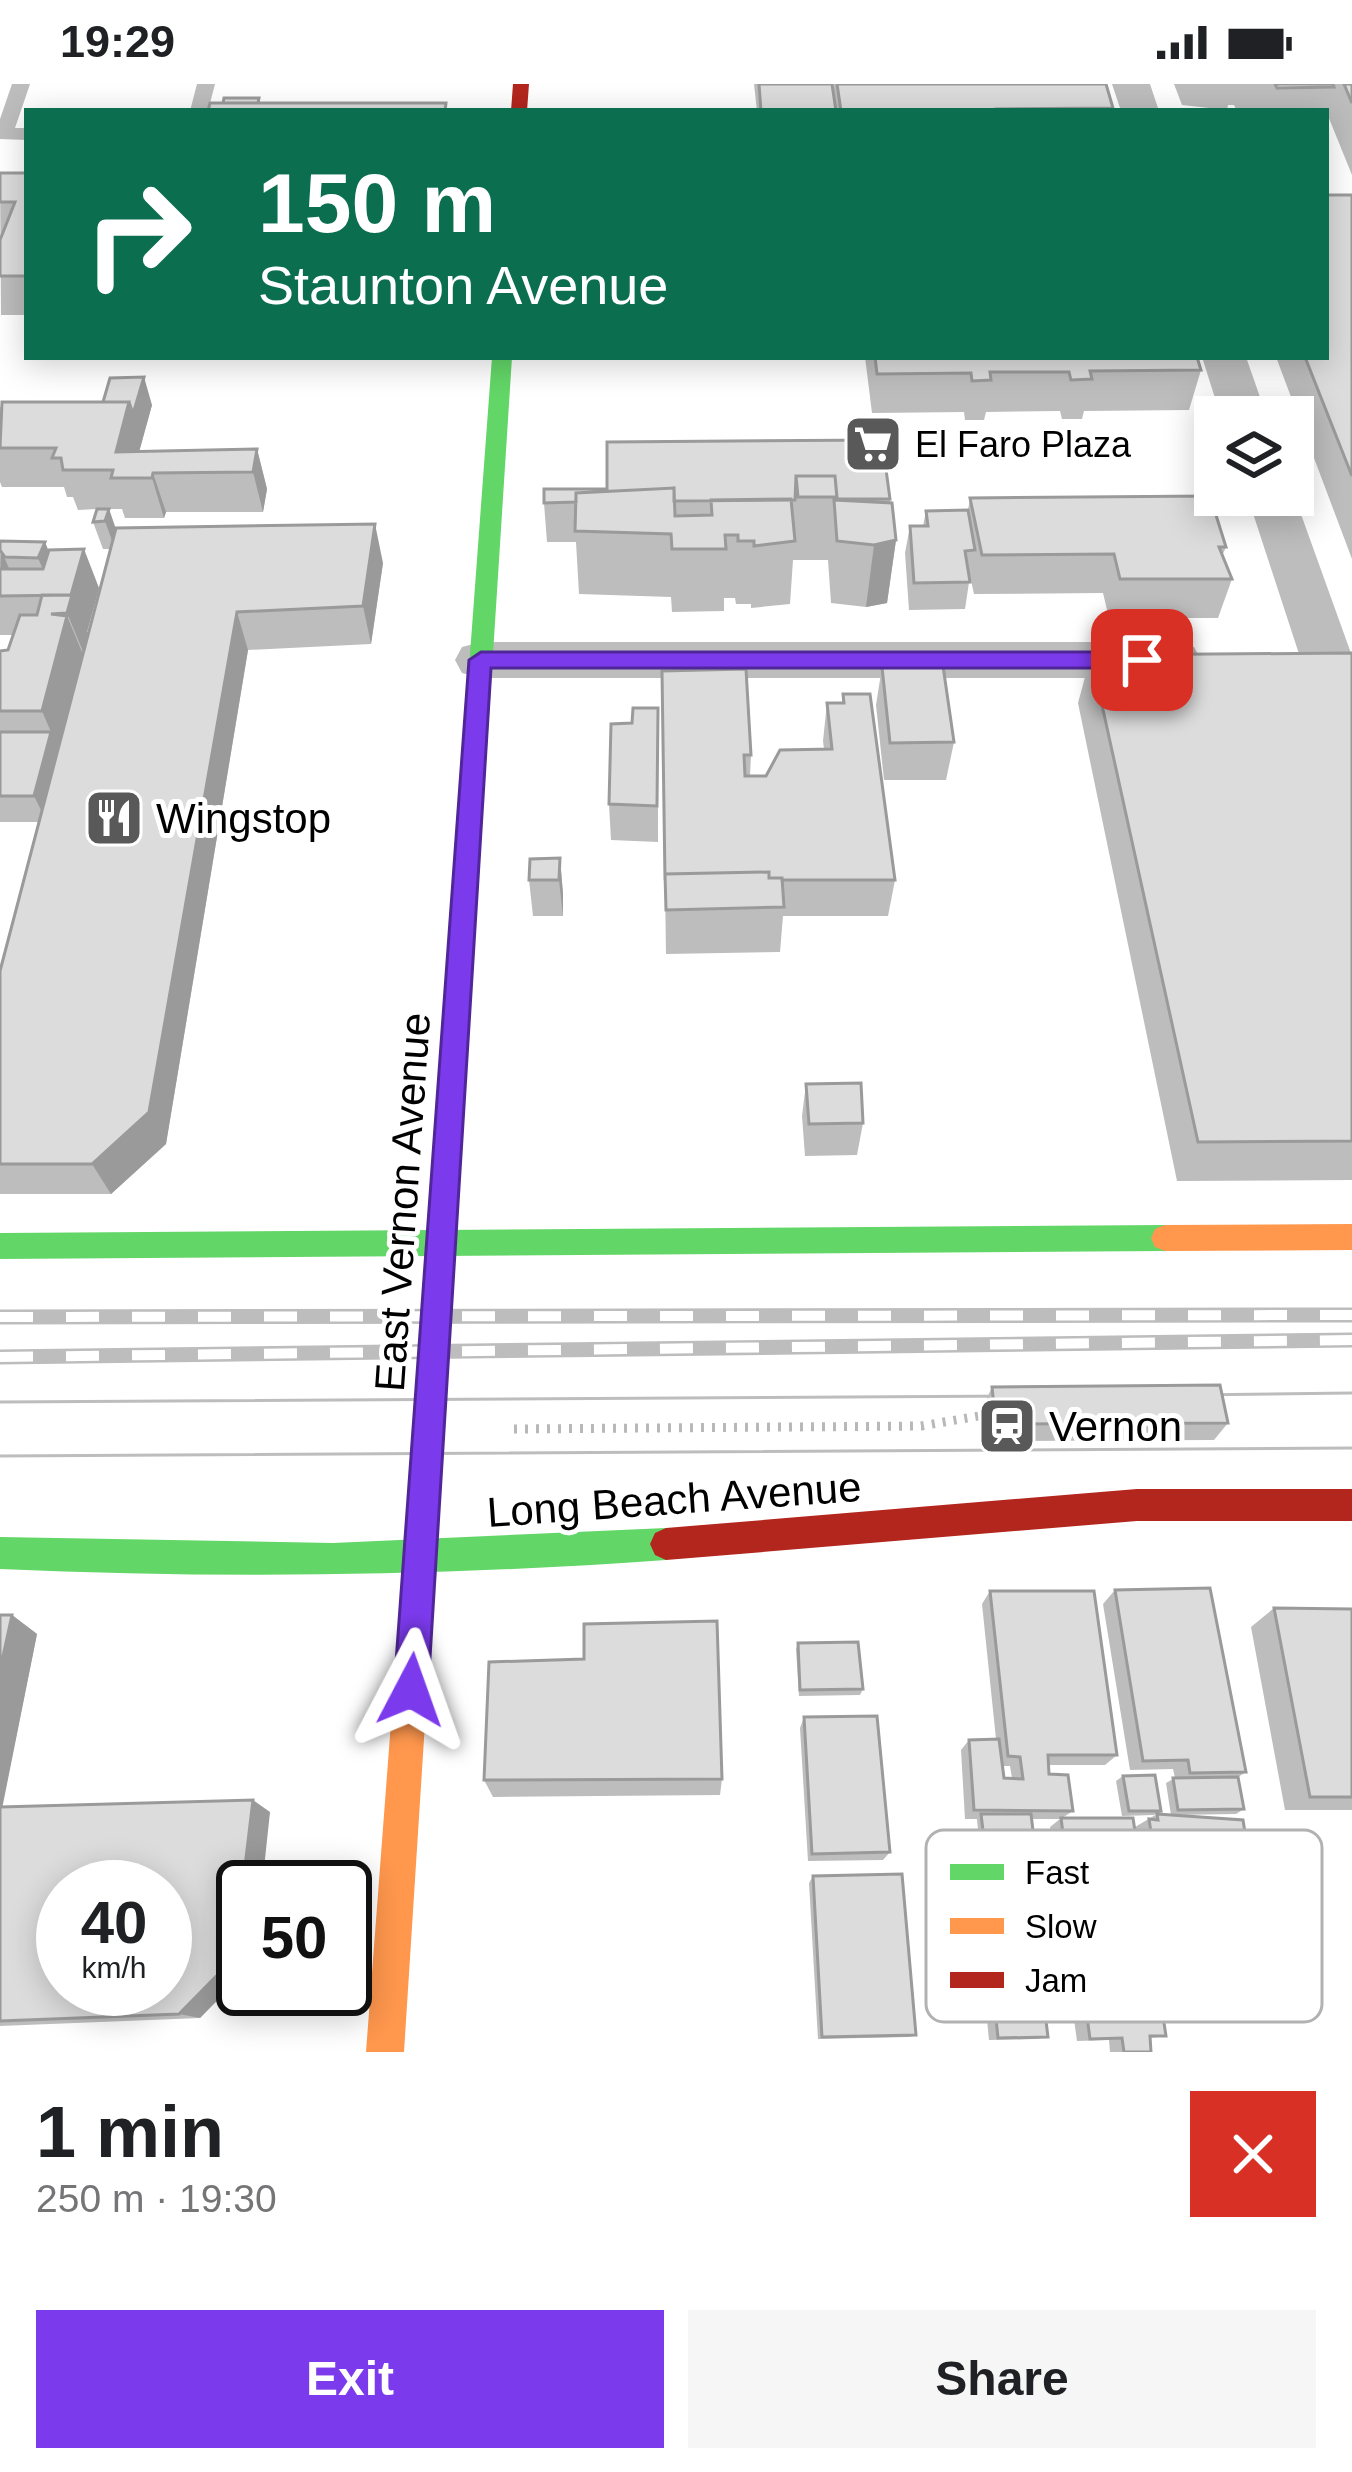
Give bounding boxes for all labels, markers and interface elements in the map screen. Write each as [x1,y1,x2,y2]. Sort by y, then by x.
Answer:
text: 19:29 [60,16,175,67]
icon: right [60,156,216,312]
text: 150 m [258,156,496,250]
text: Staunton Avenue [258,255,668,315]
map controls [1194,396,1314,516]
button: layers [1194,396,1314,516]
supermarket icon: El Faro Plaza [842,413,904,475]
place label: El Faro Plaza [915,424,1132,465]
pin [1091,609,1193,711]
icon: arrive [1109,627,1175,693]
restaurant icon: Wingstop [83,787,145,849]
place label: Wingstop [156,795,331,842]
street label: East Vernon Avenue [366,1011,439,1393]
station icon: Vernon [976,1395,1038,1457]
place label: Vernon [1049,1403,1182,1450]
street label: Long Beach Avenue [485,1463,863,1536]
position arrow [348,1627,474,1753]
legend [926,1830,1322,2022]
text: Fast [1025,1854,1089,1891]
speed limit sign: 50 [216,1860,372,2016]
text: 40 [81,1889,147,1956]
text: Slow [1025,1908,1097,1945]
text: km/h [81,1951,147,1984]
text: Jam [1025,1962,1087,1999]
button: close [1190,2091,1316,2217]
text: 1 min [36,2092,224,2172]
text: 250 m · 19:30 [36,2177,277,2220]
button: Exit [36,2310,664,2448]
button: Share [688,2310,1316,2448]

